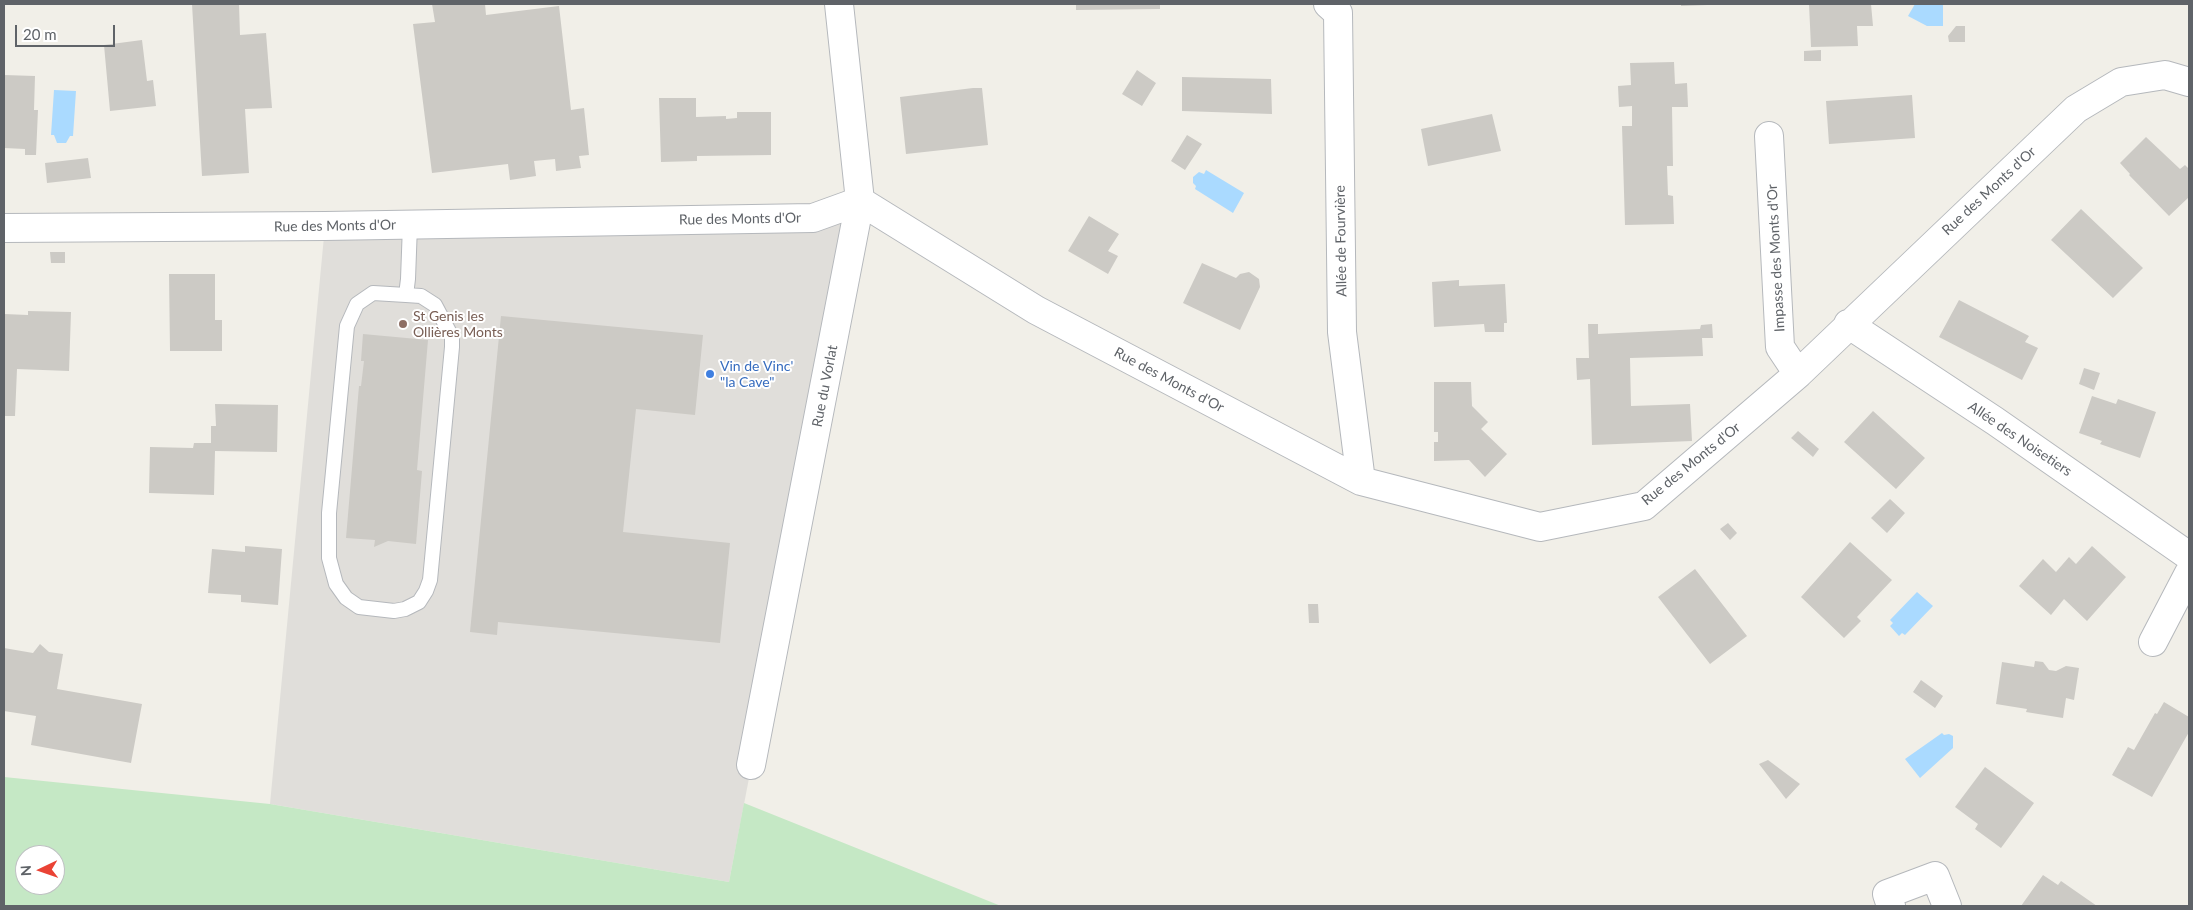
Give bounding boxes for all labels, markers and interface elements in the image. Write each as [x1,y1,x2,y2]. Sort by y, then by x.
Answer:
scale bar [18,15,118,47]
text: 20 m [23,25,57,43]
street label: Rue des Monts d'Or [1939,143,2039,239]
street label: Impasse des Monts d'Or [1764,184,1788,332]
street label: Allée de Fourvière [1332,185,1350,297]
street label: Rue des Monts d'Or [679,210,801,228]
street label: Rue des Monts d'Or [274,217,396,235]
place label: St Genis les Ollières Monts [413,308,503,341]
marker: St Genis les Ollières Monts [397,318,409,330]
street label: Rue du Vorlat [809,344,841,428]
street label: Rue des Monts d'Or [1111,344,1227,416]
place label: Vin de Vinc' "la Cave" [720,358,793,391]
marker: Vin de Vinc' "la Cave" [704,368,716,380]
street label: Allée des Noisetiers [1965,398,2075,480]
street label: Rue des Monts d'Or [1638,419,1744,509]
north arrow [15,845,65,895]
text: N [17,865,34,877]

